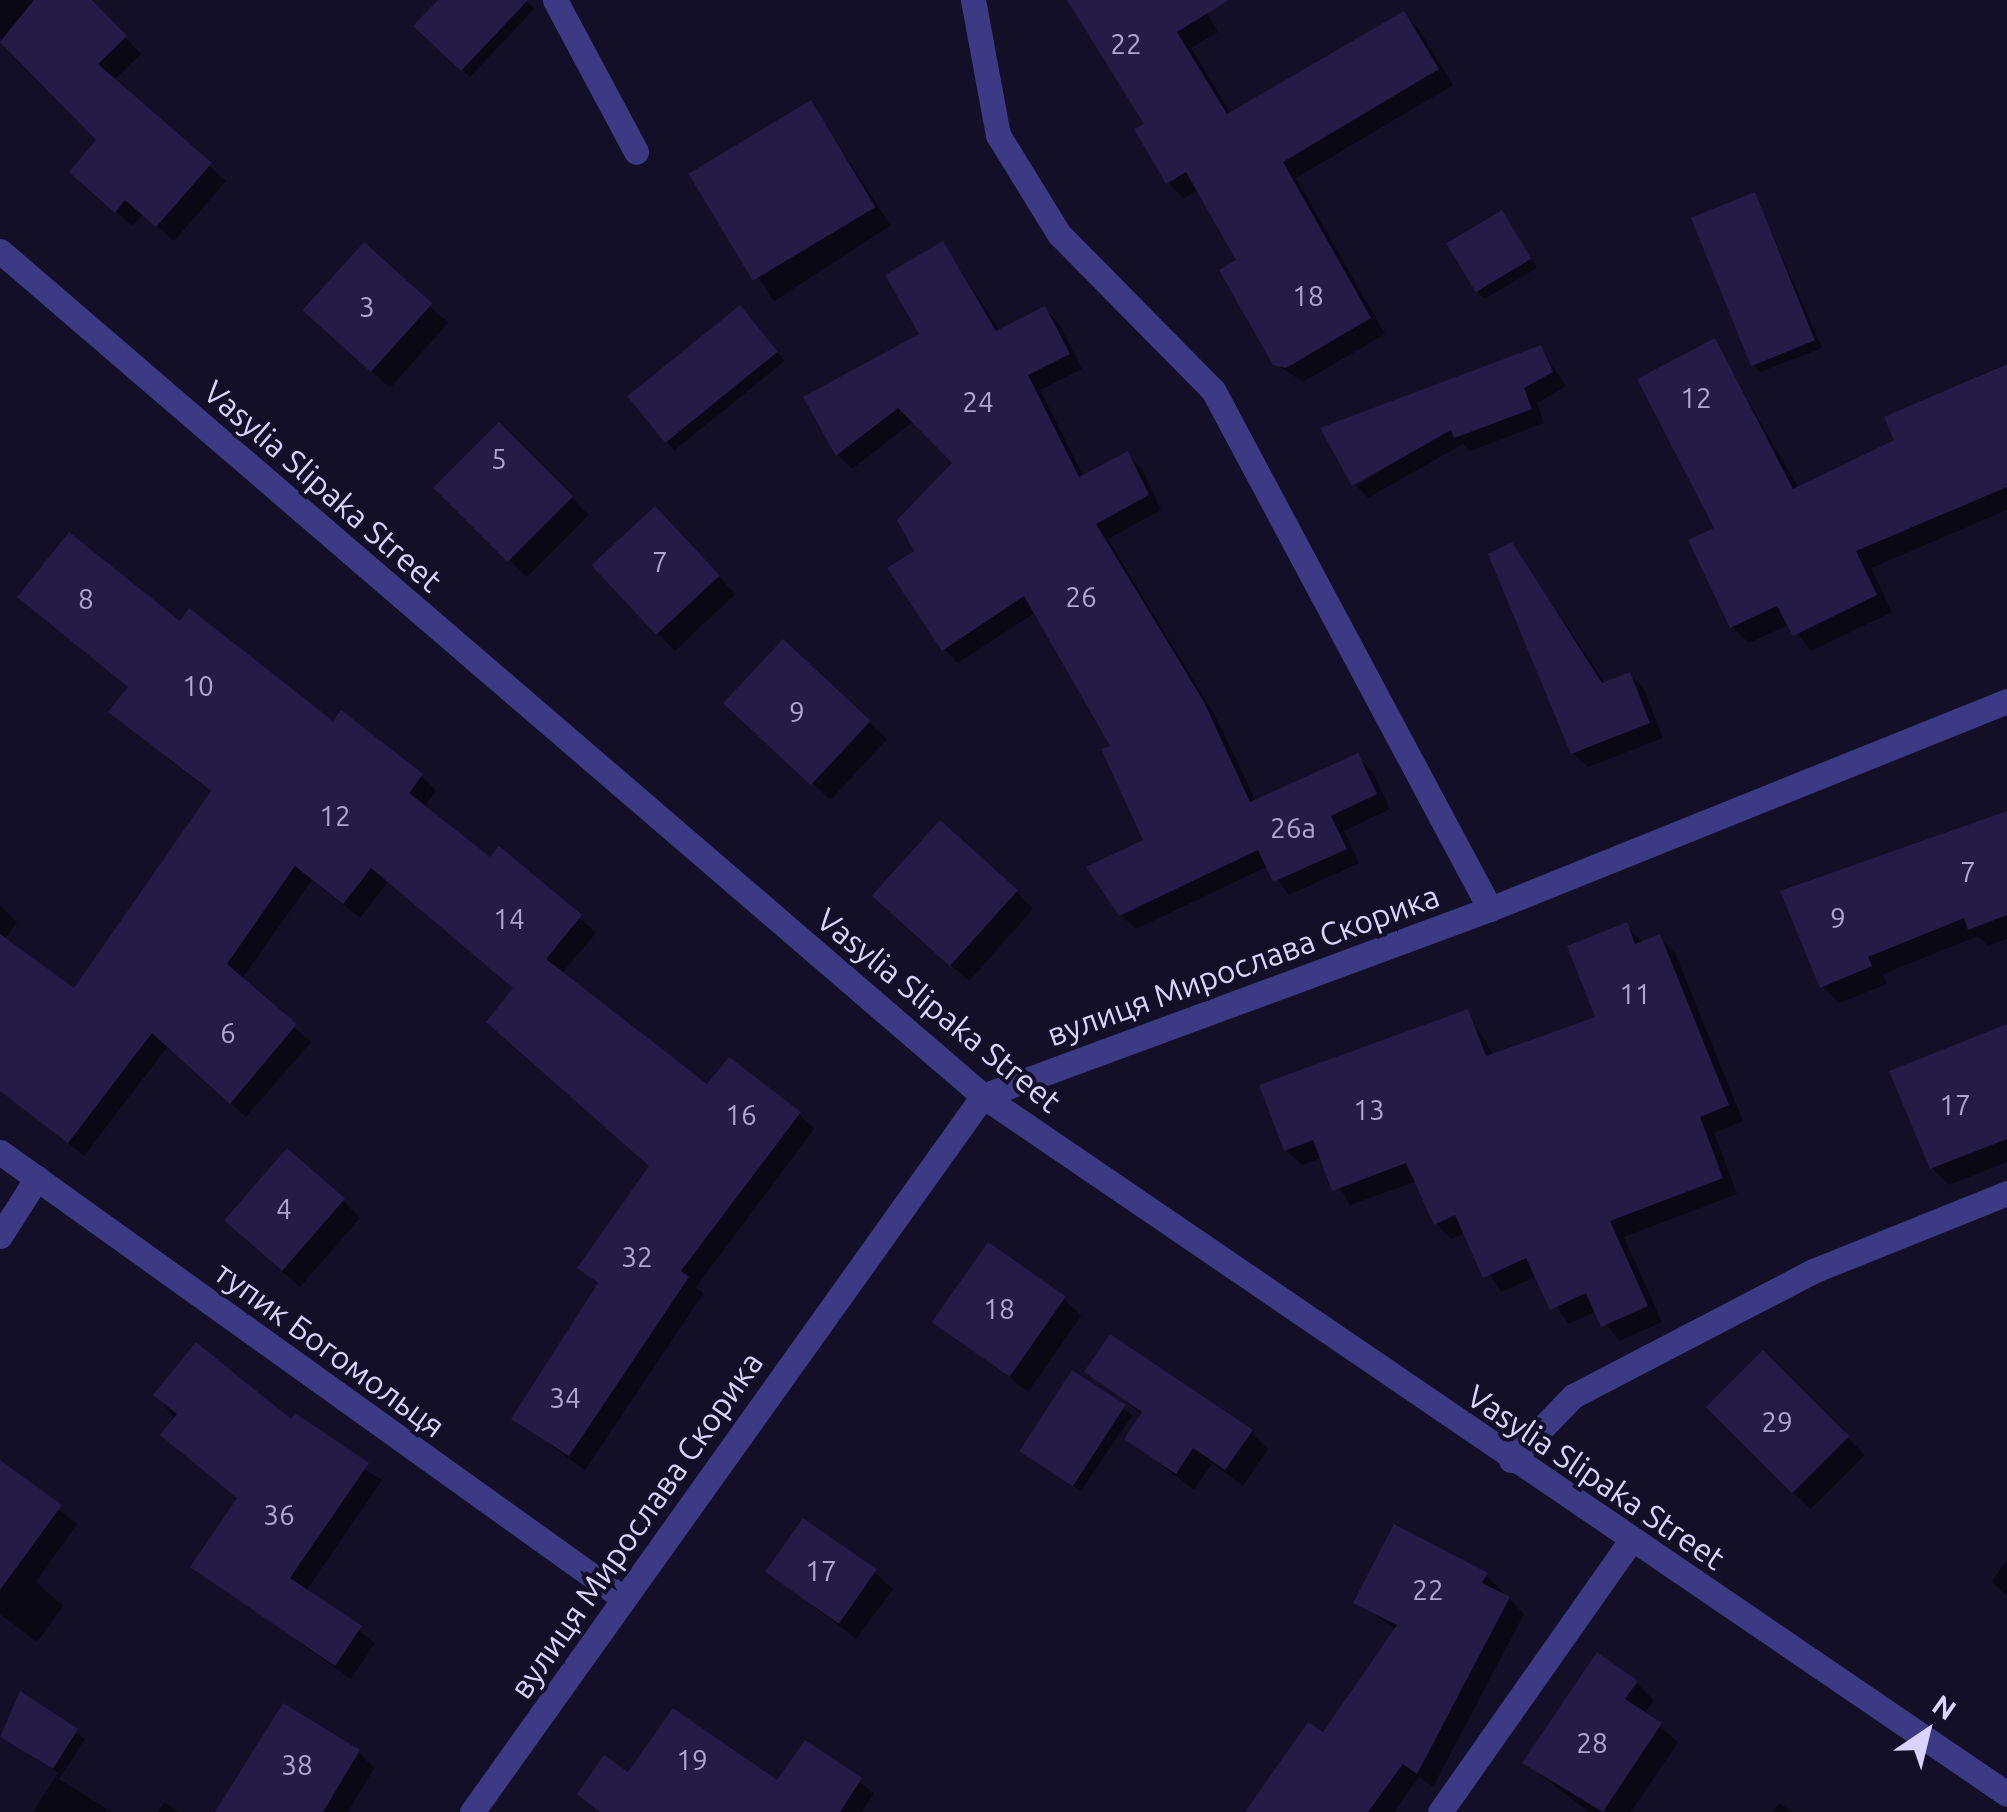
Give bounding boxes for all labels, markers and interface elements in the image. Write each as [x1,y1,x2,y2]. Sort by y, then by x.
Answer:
house number: 22 [1110,27,1142,61]
house number: 18 [1292,279,1324,313]
house number: 3 [359,290,375,324]
street label: Vasylia Slipaka Street [196,372,450,600]
house number: 12 [1680,381,1712,415]
house number: 24 [962,385,994,419]
house number: 5 [491,442,507,476]
house number: 7 [652,545,668,579]
house number: 26 [1065,580,1097,614]
house number: 8 [78,582,94,616]
house number: 10 [182,669,214,703]
house number: 9 [789,695,805,729]
house number: 12 [319,799,351,833]
house number: 26а [1270,811,1316,845]
house number: 7 [1960,855,1976,889]
street label: вулиця Мирослава Скорика [1042,876,1444,1054]
street label: Vasylia Slipaka Street [809,900,1069,1120]
house number: 9 [1830,901,1846,935]
house number: 14 [493,902,525,936]
house number: 11 [1619,977,1651,1011]
house number: 6 [220,1016,236,1050]
house number: 17 [1939,1088,1971,1122]
house number: 13 [1353,1093,1385,1127]
house number: 16 [725,1098,757,1132]
house number: 4 [276,1192,292,1226]
house number: 32 [621,1240,653,1274]
street label: тупик Богомольця [208,1253,452,1445]
house number: 18 [983,1292,1015,1326]
street label: вулиця Мирослава Скорика [501,1344,771,1706]
street label: Vasylia Slipaka Street [1460,1376,1732,1578]
house number: 34 [549,1381,581,1415]
house number: 29 [1761,1405,1793,1439]
house number: 36 [263,1498,295,1532]
house number: 17 [805,1554,837,1588]
house number: 22 [1412,1573,1444,1607]
north arrow [1877,1682,1977,1782]
text: N [1927,1688,1962,1726]
house number: 28 [1576,1726,1608,1760]
house number: 19 [676,1743,708,1777]
house number: 38 [281,1748,313,1782]

